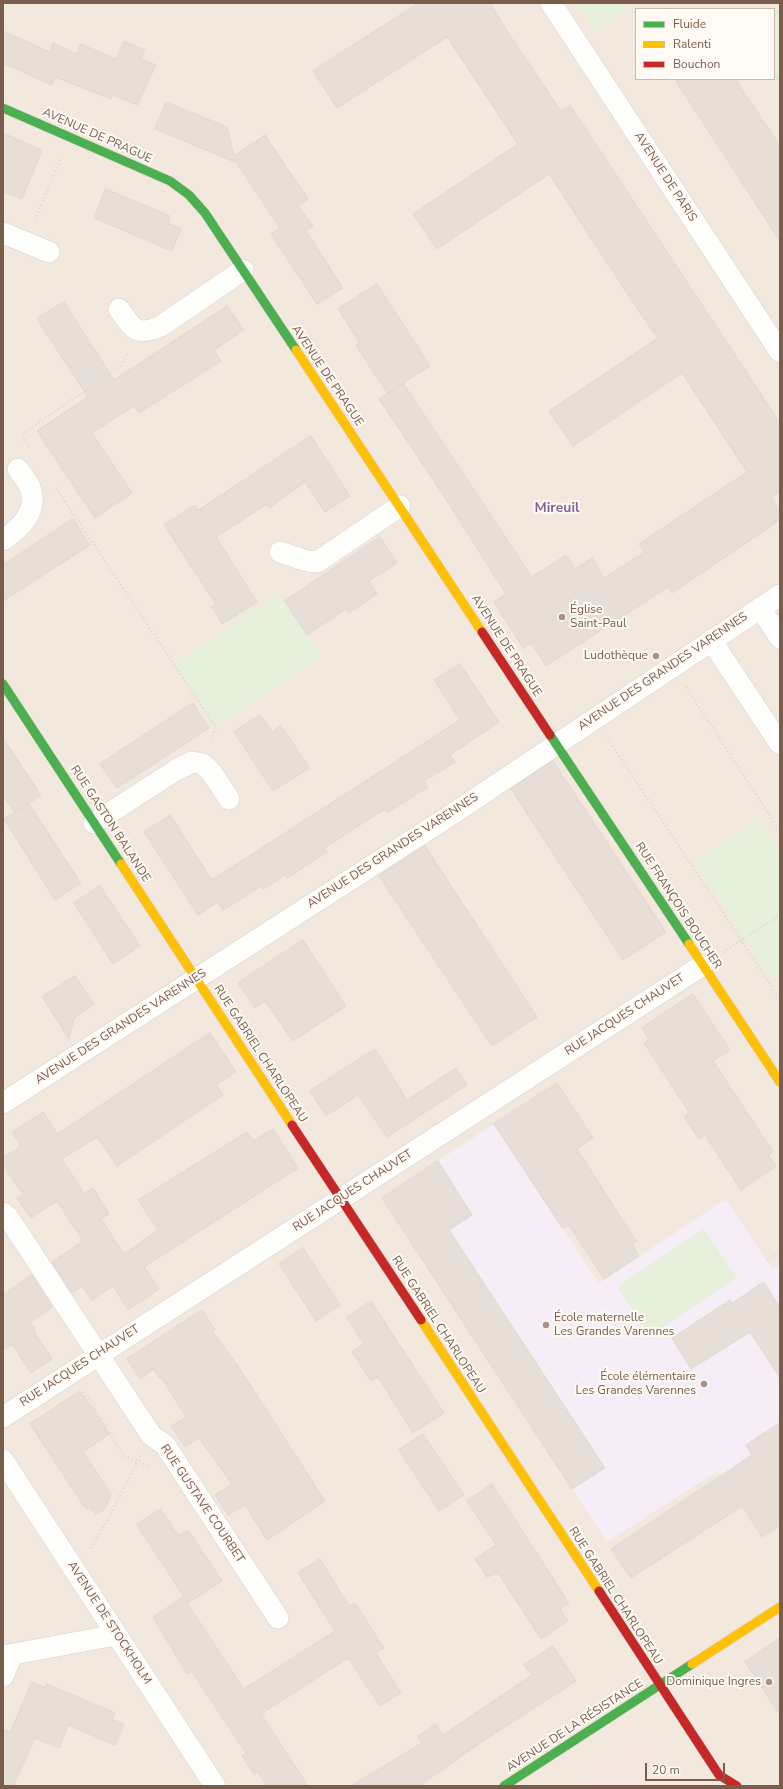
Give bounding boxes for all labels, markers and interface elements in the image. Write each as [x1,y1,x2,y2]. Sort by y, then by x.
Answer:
legend [635,8,775,80]
text: Fluide [673,16,706,32]
text: Ralenti [673,36,711,52]
text: Bouchon [673,56,720,72]
street label: AVENUE DE PRAGUE [40,105,154,167]
street label: AVENUE DE PARIS [631,129,699,225]
street label: AVENUE DE PRAGUE [288,323,366,429]
district label: Mireuil [535,501,579,517]
street label: AVENUE DE PRAGUE [468,592,544,700]
place label: Église Saint-Paul [570,603,626,631]
street label: AVENUE DES GRANDES VARENNES [576,610,750,734]
marker: Église Saint-Paul [557,612,567,622]
place label: Ludothèque [584,649,648,663]
marker: Ludothèque [651,651,661,661]
street label: RUE GASTON BALANDE [67,763,153,885]
street label: AVENUE DES GRANDES VARENNES [305,790,481,912]
street label: RUE FRANÇOIS BOUCHER [632,840,724,972]
street label: AVENUE DES GRANDES VARENNES [33,966,209,1088]
street label: RUE JACQUES CHAUVET [563,971,687,1059]
street label: RUE GABRIEL CHARLOPEAU [210,982,310,1126]
street label: RUE JACQUES CHAUVET [291,1147,415,1235]
street label: RUE GABRIEL CHARLOPEAU [388,1253,488,1397]
place label: École maternelle Les Grandes Varennes [554,1311,674,1339]
marker: École maternelle Les Grandes Varennes [541,1320,551,1330]
street label: RUE JACQUES CHAUVET [18,1322,142,1410]
place label: École élémentaire Les Grandes Varennes [576,1370,696,1398]
marker: École élémentaire Les Grandes Varennes [699,1379,709,1389]
street label: RUE GUSTAVE COURBET [157,1442,247,1566]
street label: RUE GABRIEL CHARLOPEAU [565,1524,665,1668]
street label: AVENUE DE STOCKHOLM [64,1559,154,1687]
place label: Dominique Ingres [666,1675,761,1689]
street label: AVENUE DE LA RÉSISTANCE [504,1676,646,1776]
marker: Dominique Ingres [764,1677,774,1687]
scale bar [647,1755,727,1781]
text: 20 m [652,1762,680,1778]

